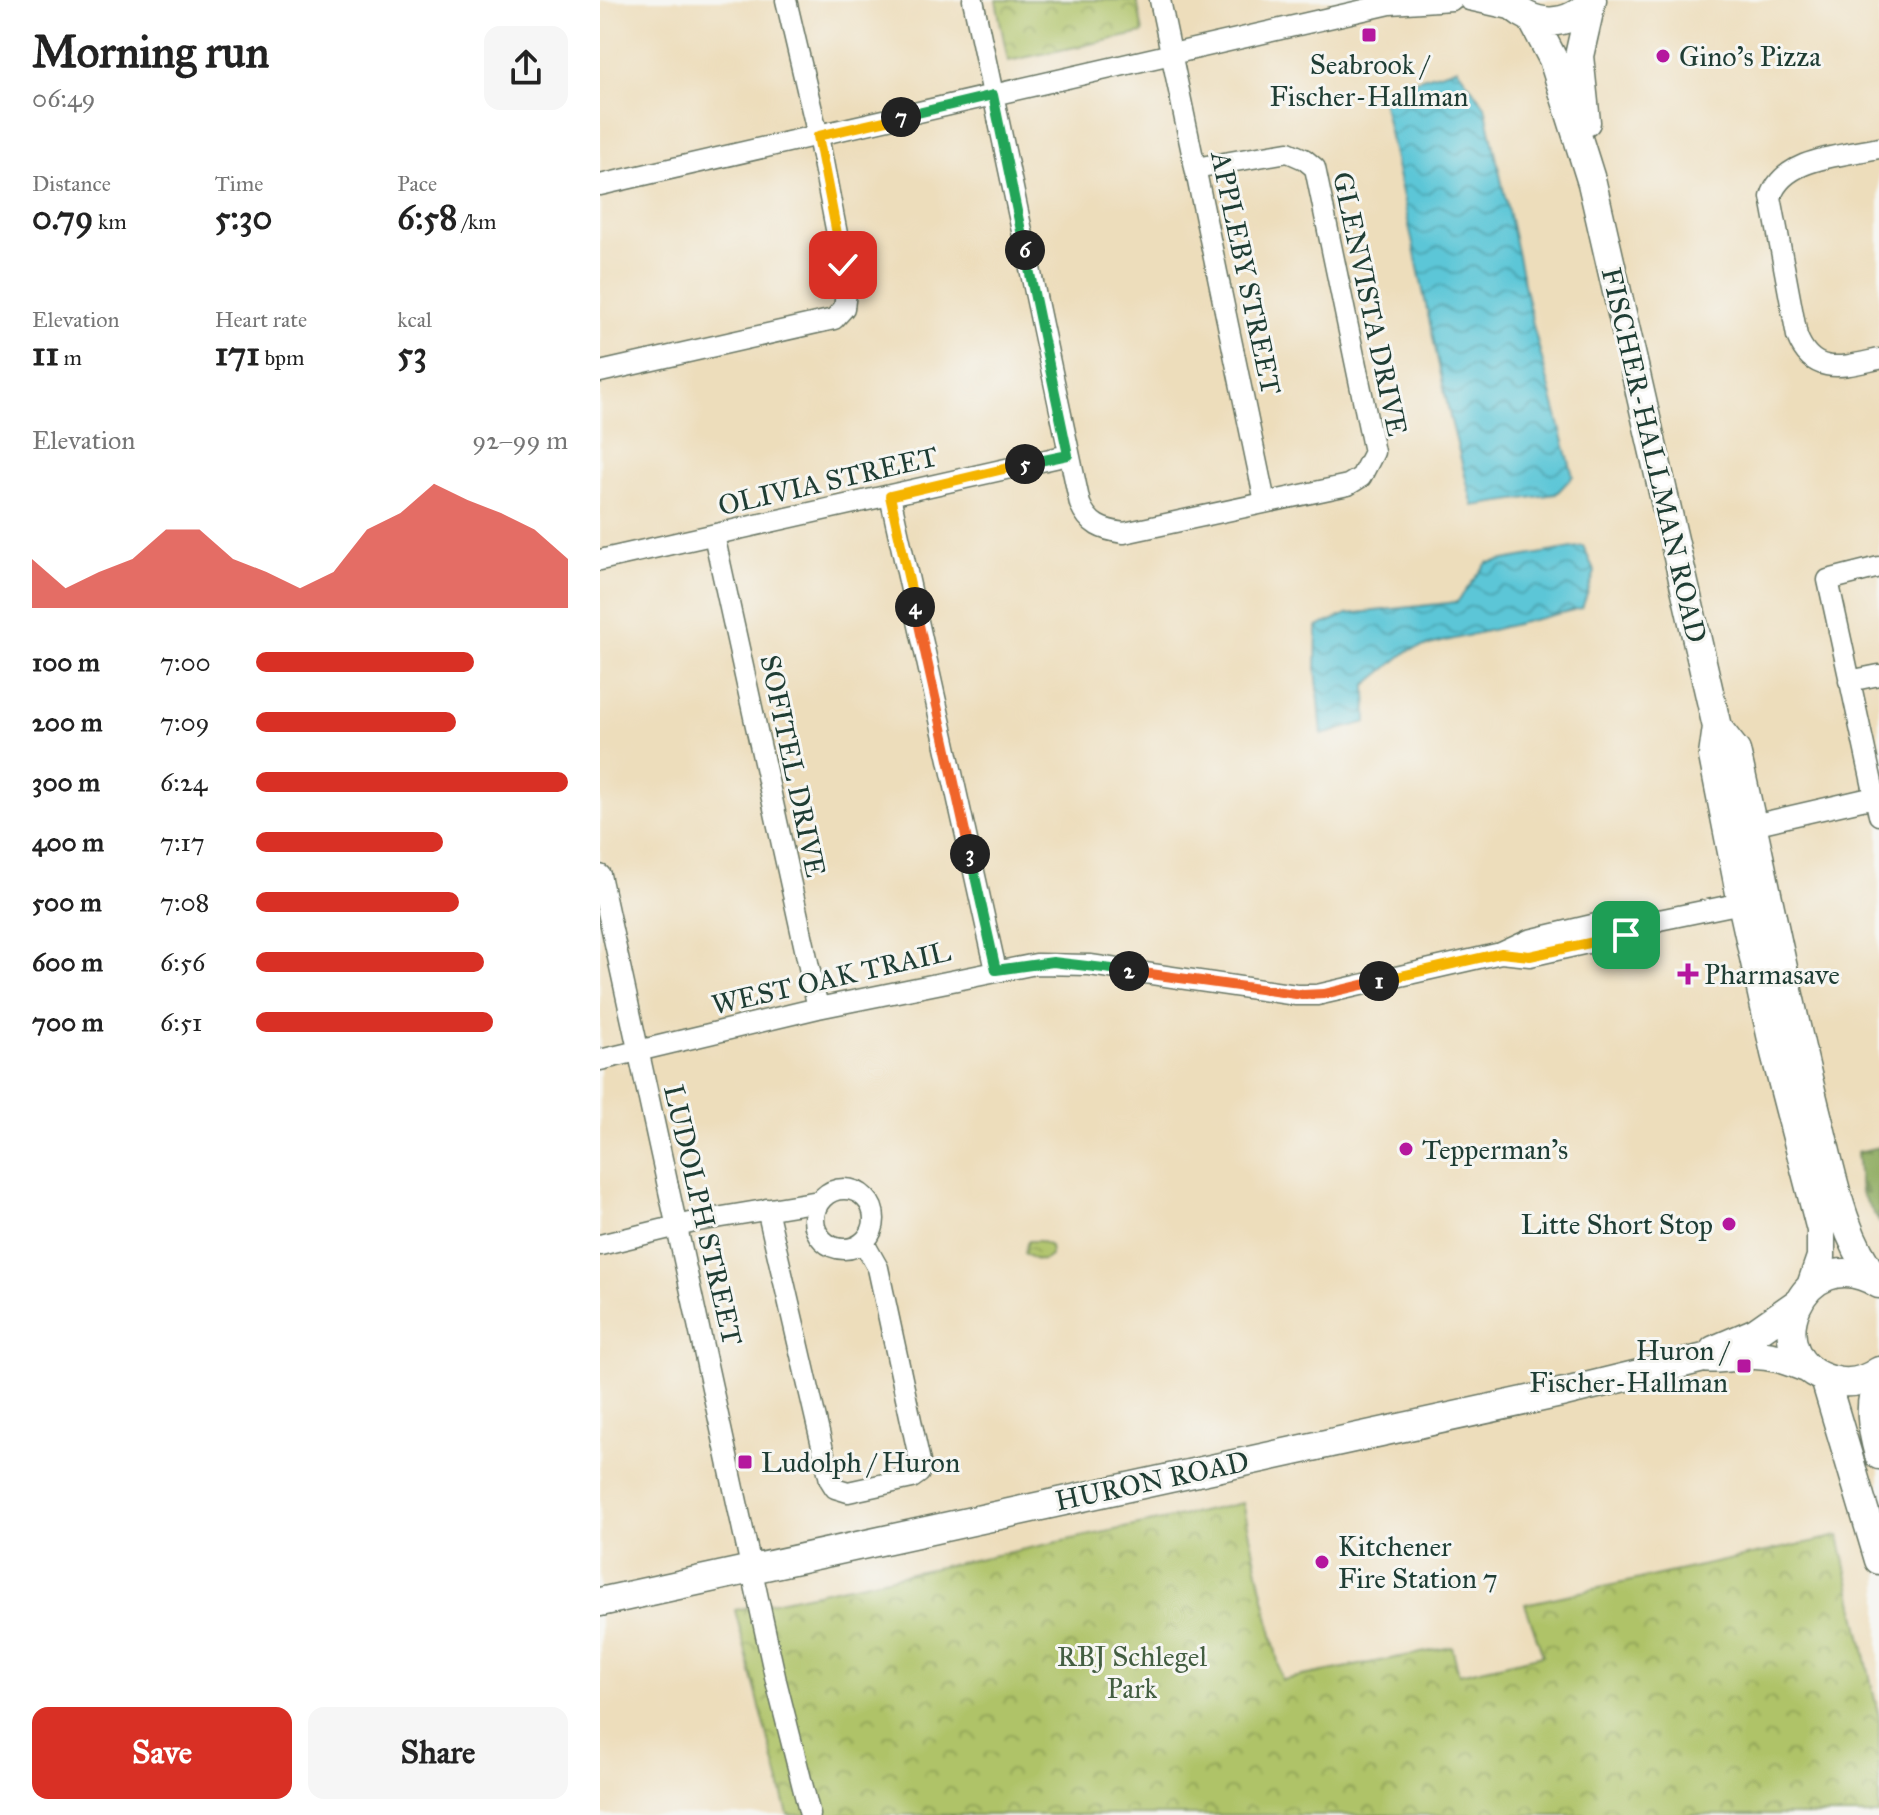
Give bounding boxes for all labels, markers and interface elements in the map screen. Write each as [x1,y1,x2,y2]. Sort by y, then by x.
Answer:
text: Morning run [32,25,269,79]
button: share [484,26,568,110]
marker: Seabrook / Fischer-Hallman [1360,26,1378,44]
place label: Gino's Pizza [1679,39,1821,74]
place label: Seabrook / Fischer-Hallman [1270,47,1468,114]
marker: Gino's Pizza [1654,47,1672,65]
text: 06:49 [32,82,95,114]
pin: 7 [881,97,921,137]
text: 7 [895,103,907,130]
street label: APPLEBY STREET [1203,147,1289,398]
street label: GLENVISTA DRIVE [1325,169,1415,439]
text: Distance [32,170,111,197]
text: Time [215,170,263,197]
text: Pace [397,170,437,197]
text: 0.79 [32,197,93,238]
text: 5:30 [215,197,272,238]
text: 6:58 [397,197,457,238]
text: km [93,208,127,235]
text: /km [457,208,497,235]
pin: 6 [1005,230,1045,270]
pin [809,231,877,299]
text: 6 [1019,236,1031,263]
icon: check [821,243,865,287]
street label: FISCHER-HALLMAN ROAD [1594,264,1714,646]
text: Elevation [32,306,119,333]
text: Heart rate [215,306,307,333]
text: kcal [397,306,432,333]
text: 11 [32,333,59,374]
text: 171 [215,333,260,374]
text: 53 [397,333,427,374]
text: m [59,344,82,371]
text: bpm [260,344,305,371]
text: Elevation [32,424,135,456]
text: 92–99 m [472,424,568,456]
street label: OLIVIA STREET [715,439,941,523]
pin: 5 [1005,444,1045,484]
text: 5 [1020,450,1030,477]
pin: 4 [895,587,935,627]
text: 4 [909,593,921,620]
text: 100 m [32,646,100,678]
text: 7:00 [160,646,211,678]
street label: SOFITEL DRIVE [752,652,834,880]
text: 200 m [32,706,103,738]
text: 7:09 [160,706,210,738]
text: 300 m [32,766,100,798]
text: 6:24 [160,766,207,798]
text: 400 m [32,826,104,858]
text: 7:17 [160,826,205,858]
pin: 3 [950,834,990,874]
text: 3 [966,840,974,867]
text: 500 m [32,886,102,918]
text: 7:08 [160,886,209,918]
pin [1592,901,1660,969]
icon: arrive [1604,913,1648,957]
street label: WEST OAK TRAIL [708,933,954,1023]
text: 600 m [32,946,103,978]
text: 6:56 [160,946,205,978]
pin: 2 [1109,951,1149,991]
text: 2 [1124,957,1134,984]
place label: Pharmasave [1704,957,1840,992]
pin: 1 [1359,961,1399,1001]
marker: Pharmasave [1679,965,1697,983]
text: 1 [1375,967,1383,994]
text: 700 m [32,1006,104,1038]
text: 6:51 [160,1006,202,1038]
street label: LUDOLPH STREET [656,1081,750,1349]
place label: Tepperman's [1422,1132,1568,1167]
marker: Tepperman's [1397,1140,1415,1158]
place label: Litte Short Stop [1521,1207,1713,1242]
marker: Litte Short Stop [1720,1215,1738,1233]
place label: Huron / Fischer-Hallman [1529,1333,1730,1400]
marker: Huron / Fischer-Hallman [1735,1357,1753,1375]
street label: HURON ROAD [1052,1443,1252,1519]
place label: Ludolph / Huron [761,1445,960,1480]
marker: Ludolph / Huron [736,1453,754,1471]
place label: Kitchener Fire Station 7 [1338,1529,1498,1596]
marker: Kitchener Fire Station 7 [1313,1553,1331,1571]
park label: RBJ Schlegel Park [1057,1639,1207,1706]
button: Save [32,1707,292,1799]
button: Share [308,1707,568,1799]

